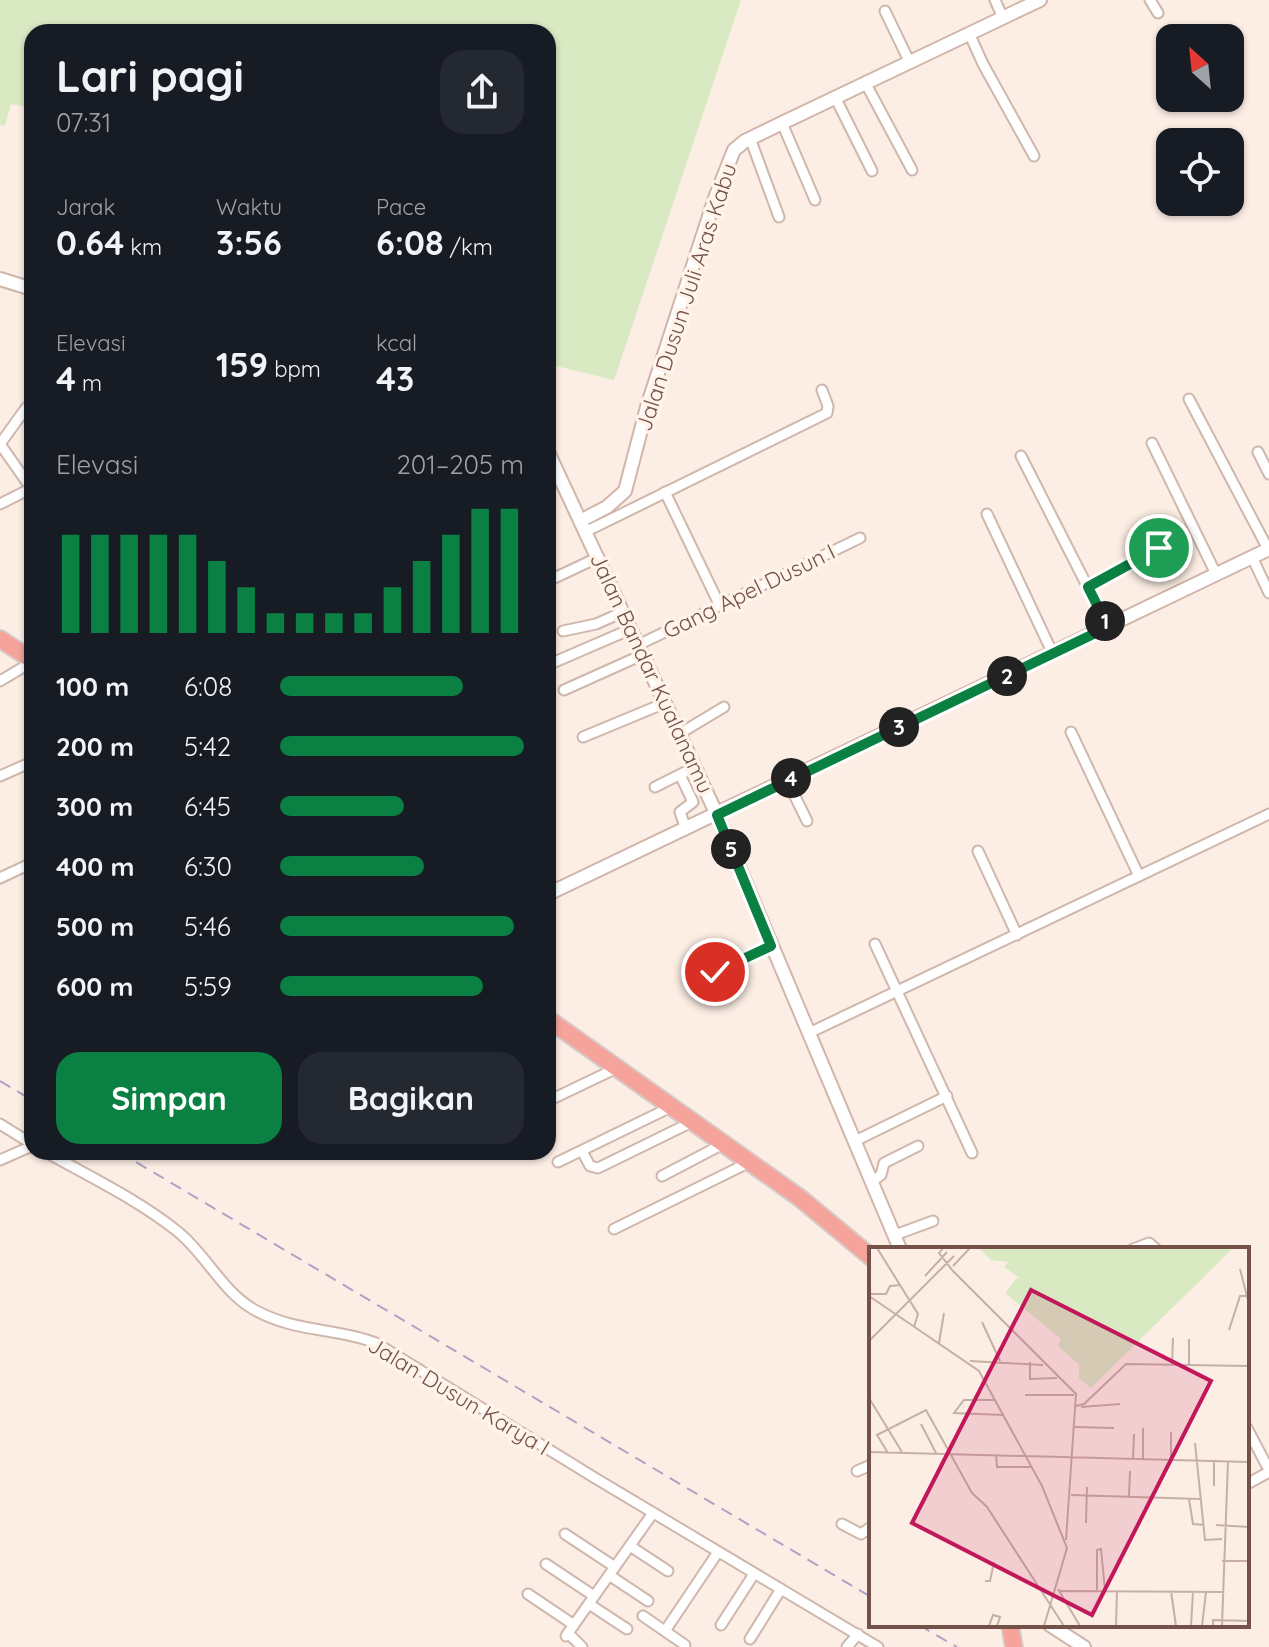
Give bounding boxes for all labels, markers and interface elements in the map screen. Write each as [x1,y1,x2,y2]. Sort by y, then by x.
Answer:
north arrow [1156,24,1244,112]
map controls [1156,24,1244,216]
text: Lari pagi [56,48,244,103]
button: share [440,50,524,134]
text: 07:31 [56,106,111,139]
button: locate [1156,128,1244,216]
street label: Jalan Dusun Juli Aras Kabu [629,160,743,434]
text: Jarak [56,193,115,221]
text: Waktu [216,193,282,221]
text: Pace [376,193,426,221]
text: 0.64 [56,221,124,264]
text: 3:56 [216,221,282,264]
text: 6:08 [376,221,444,264]
text: km [124,233,162,261]
text: /km [444,233,493,261]
text: Elevasi [56,329,126,357]
text: kcal [376,329,417,357]
text: 159 [216,343,268,386]
text: bpm [268,355,321,383]
text: 4 [56,357,76,400]
text: 43 [376,357,414,400]
text: m [76,369,102,397]
text: Elevasi [56,448,138,481]
text: 201–205 m [396,448,524,481]
pin [1125,514,1193,582]
icon: arrive [1137,526,1181,570]
street label: Gang Apel Dusun I [658,537,840,645]
street label: Jalan Bandar Kualanamu [584,548,720,798]
pin: 1 [1085,601,1125,641]
text: 1 [1101,607,1109,635]
pin: 2 [987,656,1027,696]
text: 2 [1001,662,1013,690]
text: 100 m [56,670,129,703]
text: 6:08 [184,670,232,703]
pin: 3 [879,707,919,747]
text: 3 [893,713,905,741]
text: 200 m [56,730,134,763]
text: 5:42 [184,730,231,763]
pin: 4 [771,758,811,798]
text: 4 [785,764,797,792]
text: 300 m [56,790,133,823]
text: 6:45 [184,790,231,823]
pin: 5 [711,829,751,869]
text: 5 [725,835,737,863]
text: 400 m [56,850,134,883]
text: 6:30 [184,850,232,883]
text: 500 m [56,910,134,943]
text: 5:46 [184,910,231,943]
pin [681,938,749,1006]
icon: check [693,950,737,994]
text: 600 m [56,970,134,1003]
text: 5:59 [184,970,232,1003]
button: Simpan [56,1052,282,1144]
button: Bagikan [298,1052,524,1144]
inset map [869,1247,1249,1627]
street label: Jalan Dusun Karya I [363,1331,555,1461]

